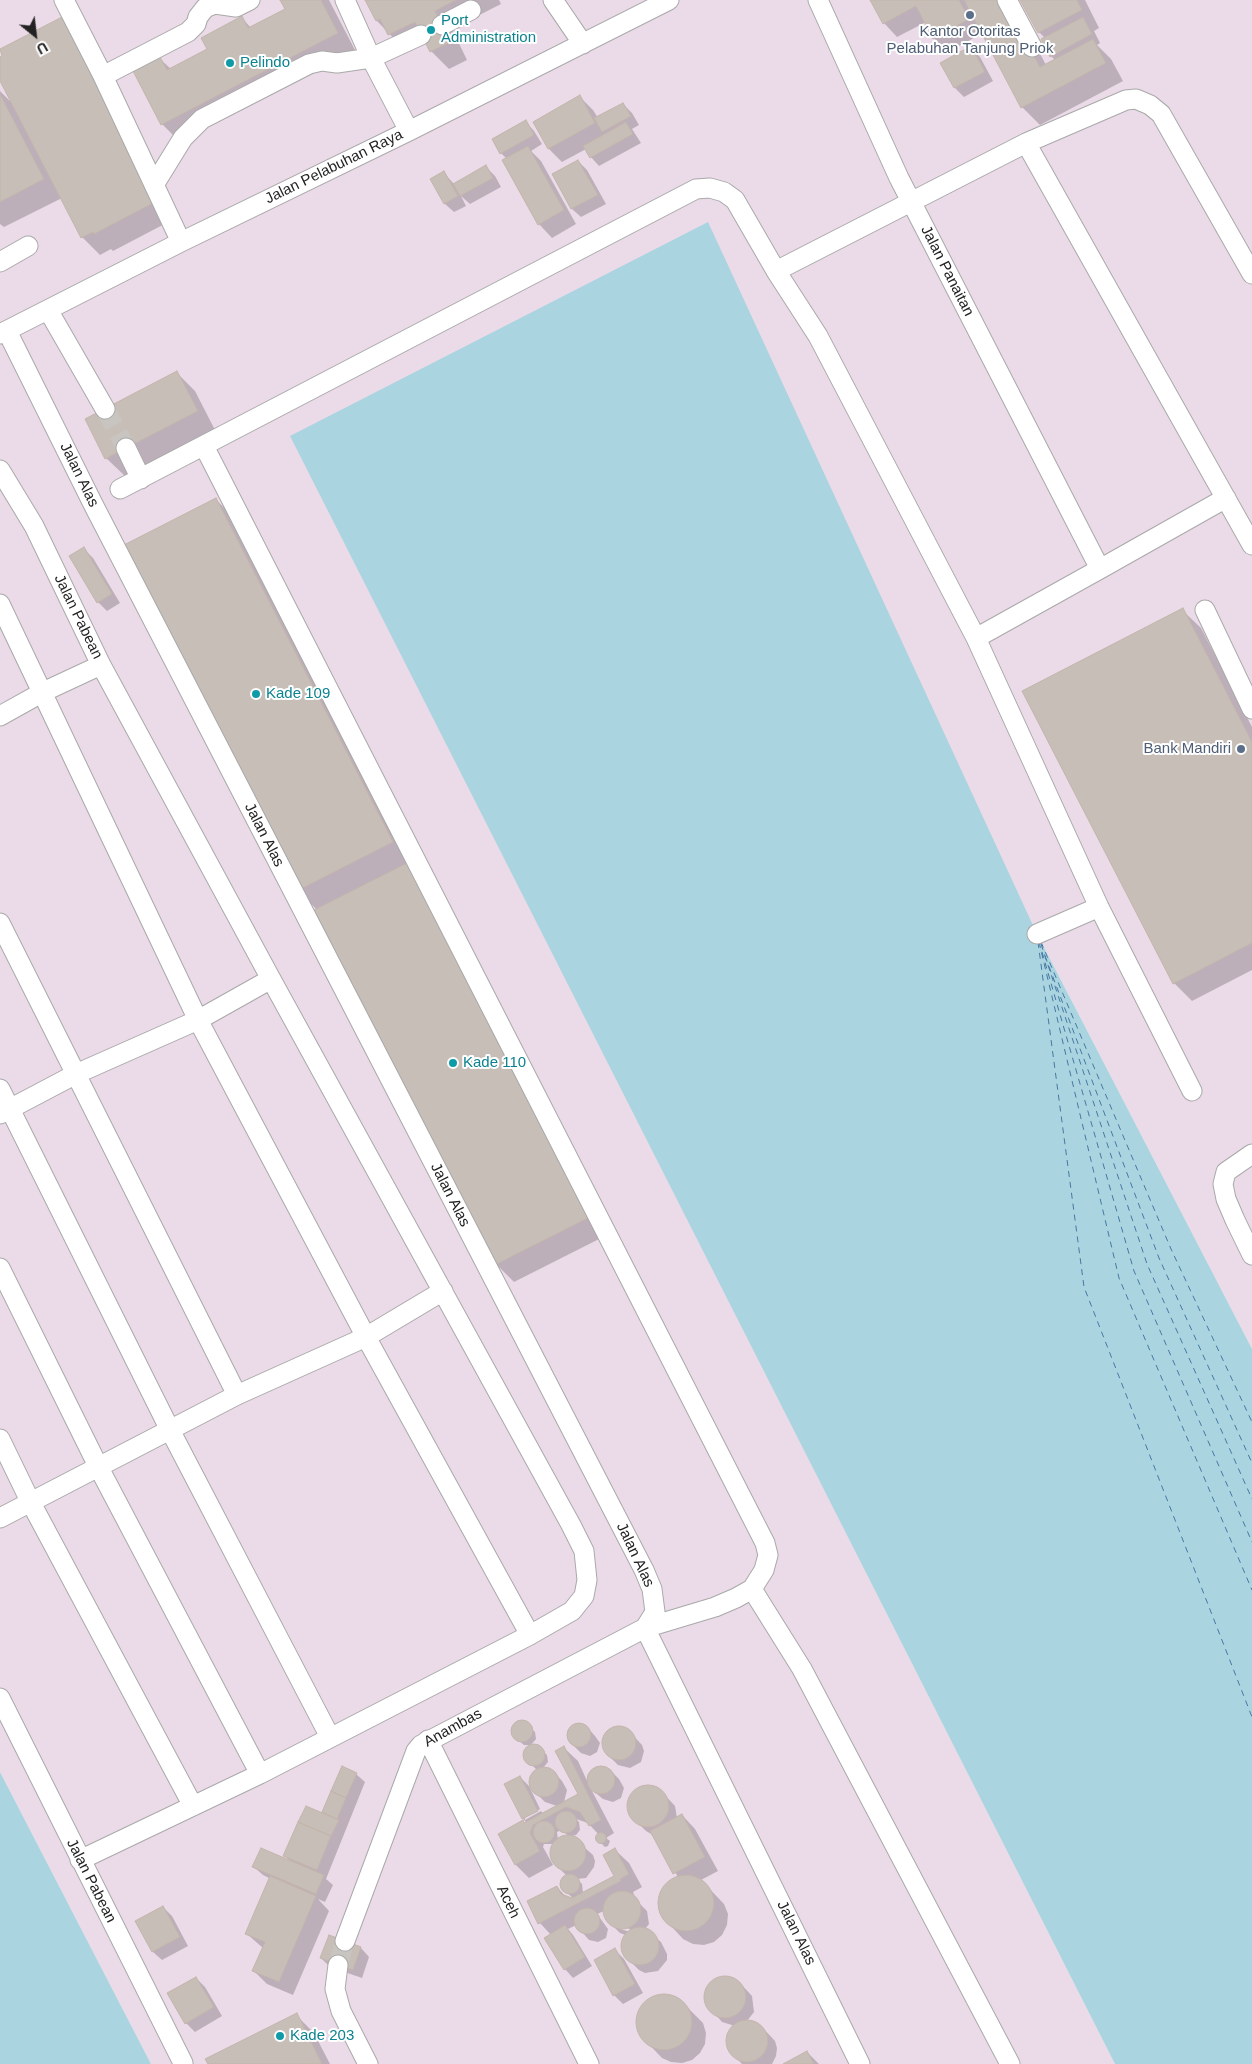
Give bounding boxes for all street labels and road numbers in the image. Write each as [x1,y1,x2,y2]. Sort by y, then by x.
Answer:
street label: Jalan Pelabuhan Raya [262,126,406,208]
street label: Jalan Panaitan [916,223,978,319]
street label: Jalan Alas [56,440,102,510]
street label: Jalan Pabean [50,572,106,662]
street label: Jalan Alas [240,800,288,870]
street label: Jalan Alas [426,1160,474,1230]
street label: Jalan Alas [612,1520,658,1590]
street label: Anambas [421,1705,485,1751]
street label: Jalan Pabean [62,1836,120,1926]
street label: Aceh [492,1883,524,1921]
street label: Jalan Alas [773,1898,819,1968]

